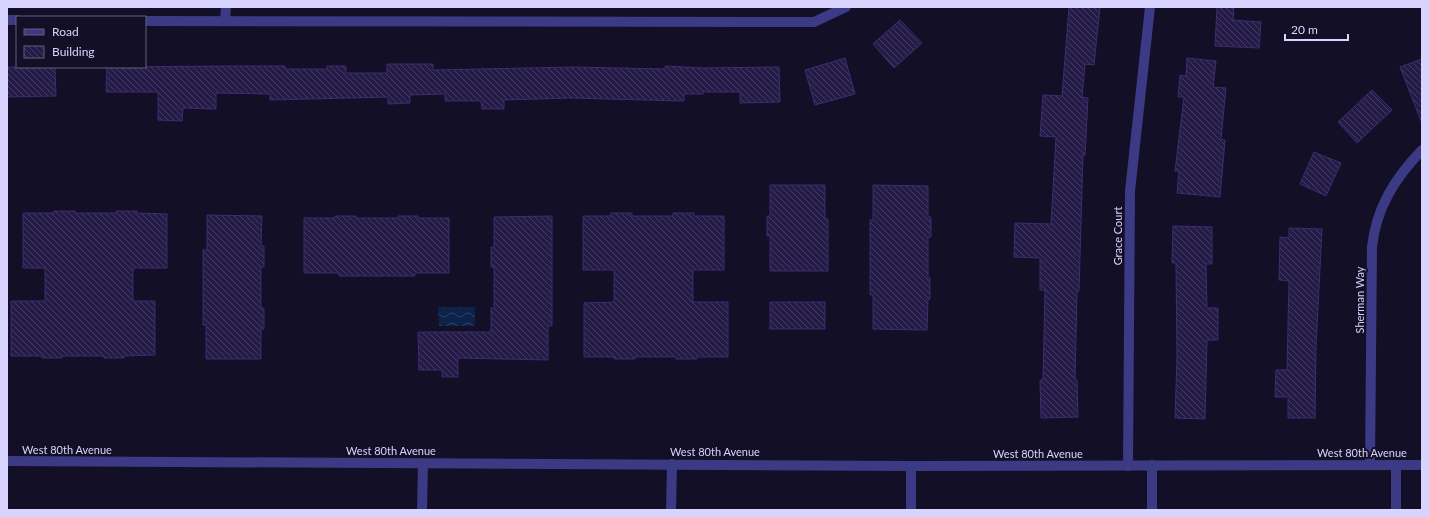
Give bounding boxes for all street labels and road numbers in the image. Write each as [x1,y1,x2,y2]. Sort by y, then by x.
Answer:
street label: Grace Court [1111,207,1124,265]
street label: Sherman Way [1353,266,1366,333]
street label: West 80th Avenue [22,443,112,456]
street label: West 80th Avenue [346,444,436,457]
street label: West 80th Avenue [670,445,760,458]
street label: West 80th Avenue [1317,446,1407,459]
street label: West 80th Avenue [993,447,1083,460]

